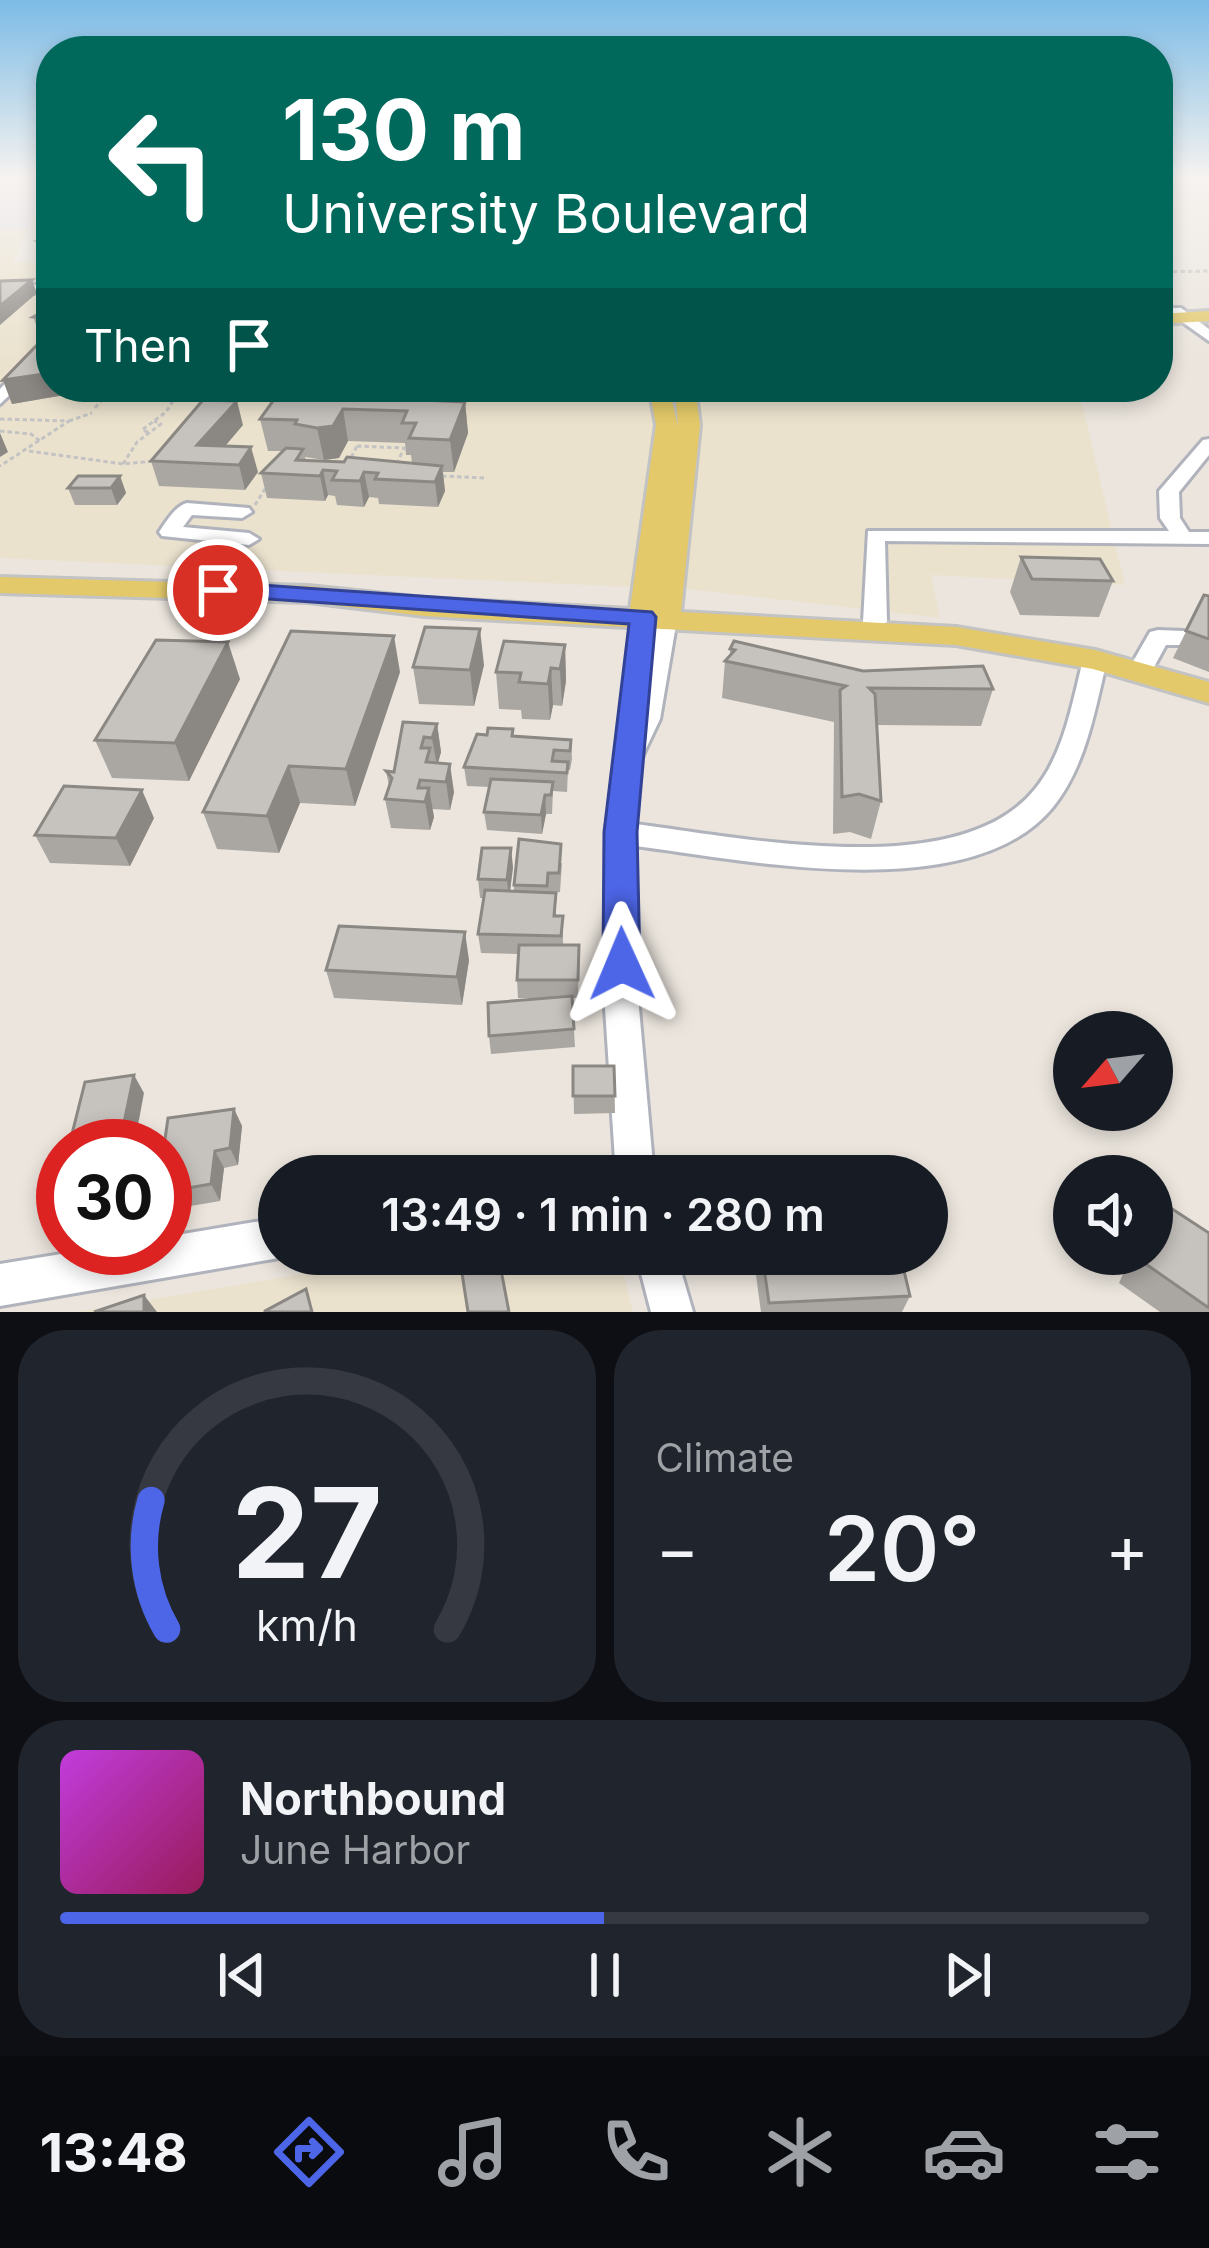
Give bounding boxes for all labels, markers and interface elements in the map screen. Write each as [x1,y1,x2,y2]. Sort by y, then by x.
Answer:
text: 130 m [282,79,526,180]
icon: left [84,84,240,240]
text: University Boulevard [282,181,810,246]
icon: arrive [216,312,282,378]
text: Then [84,318,192,373]
pin [167,539,269,641]
icon: arrive [185,557,251,623]
position arrow [559,901,685,1027]
north arrow [1053,1011,1173,1131]
map controls [1053,1011,1173,1275]
speed limit sign: 30 [36,1119,192,1275]
button: sound [1053,1155,1173,1275]
text: 13:49 · 1 min · 280 m [381,1187,825,1242]
text: Climate [656,1434,794,1481]
text: 27 [231,1457,382,1608]
text: 20° [824,1494,981,1603]
text: − [656,1509,699,1589]
text: + [1105,1509,1149,1589]
text: km/h [256,1599,358,1651]
text: Northbound [240,1771,506,1826]
text: June Harbor [240,1826,470,1873]
icon: previous [209,1942,275,2008]
icon: pause [572,1942,638,2008]
icon: next [935,1942,1001,2008]
icon: directions [267,2110,351,2194]
icon: music [431,2110,515,2194]
icon: phone [594,2110,678,2194]
icon: climate [758,2110,842,2194]
icon: car [922,2110,1006,2194]
icon: filters [1085,2110,1169,2194]
text: 13:48 [40,2120,188,2185]

